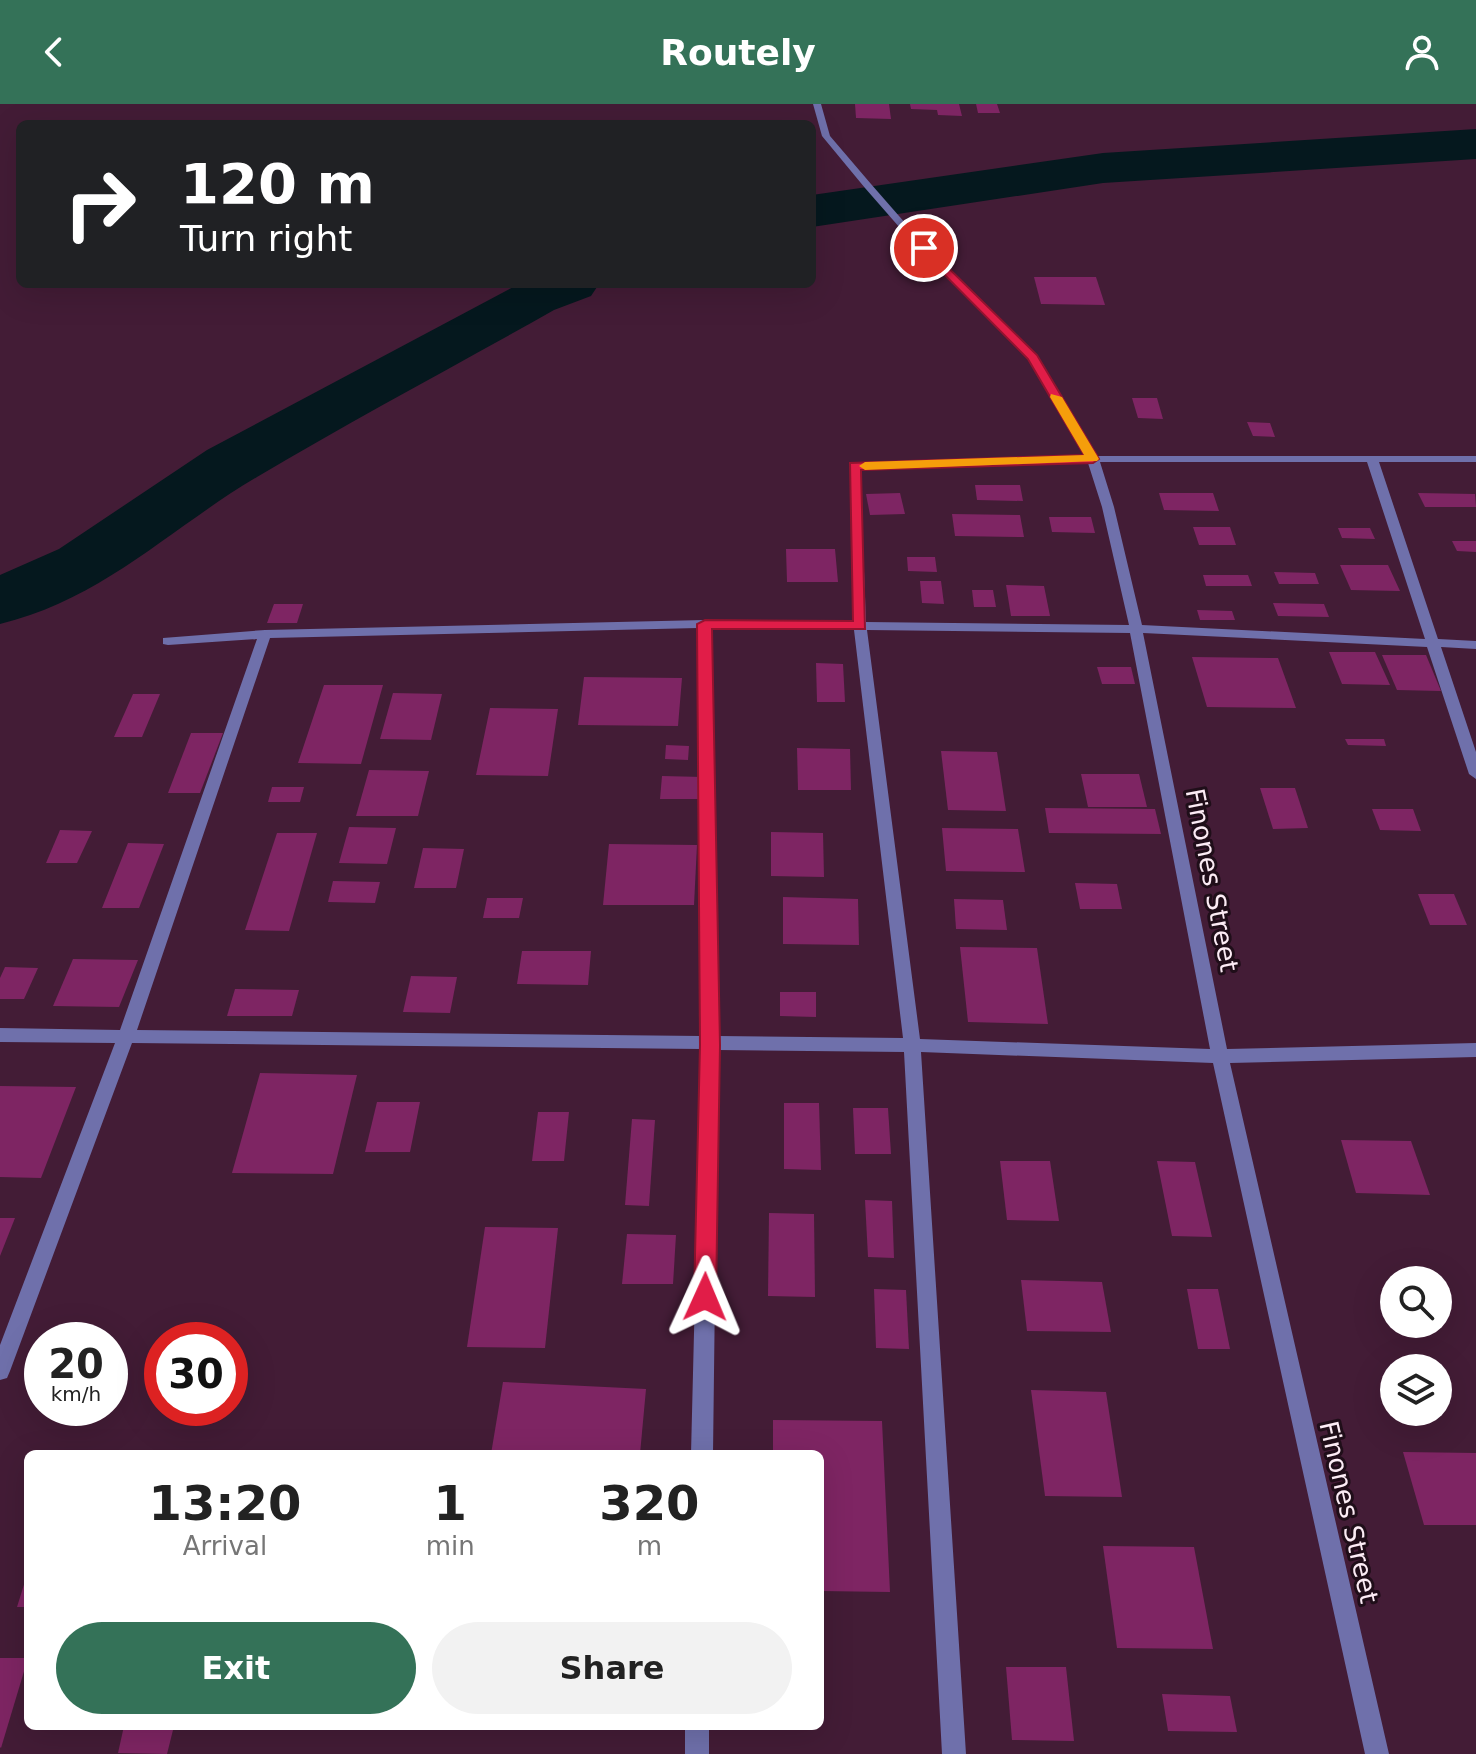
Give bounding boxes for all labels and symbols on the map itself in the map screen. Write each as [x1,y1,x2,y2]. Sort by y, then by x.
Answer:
pin [890,214,958,282]
street label: Finones Street [1180,786,1244,974]
position arrow [663,1255,747,1339]
speed limit sign: 30 [144,1322,248,1426]
street label: Finones Street [1313,1418,1385,1606]

